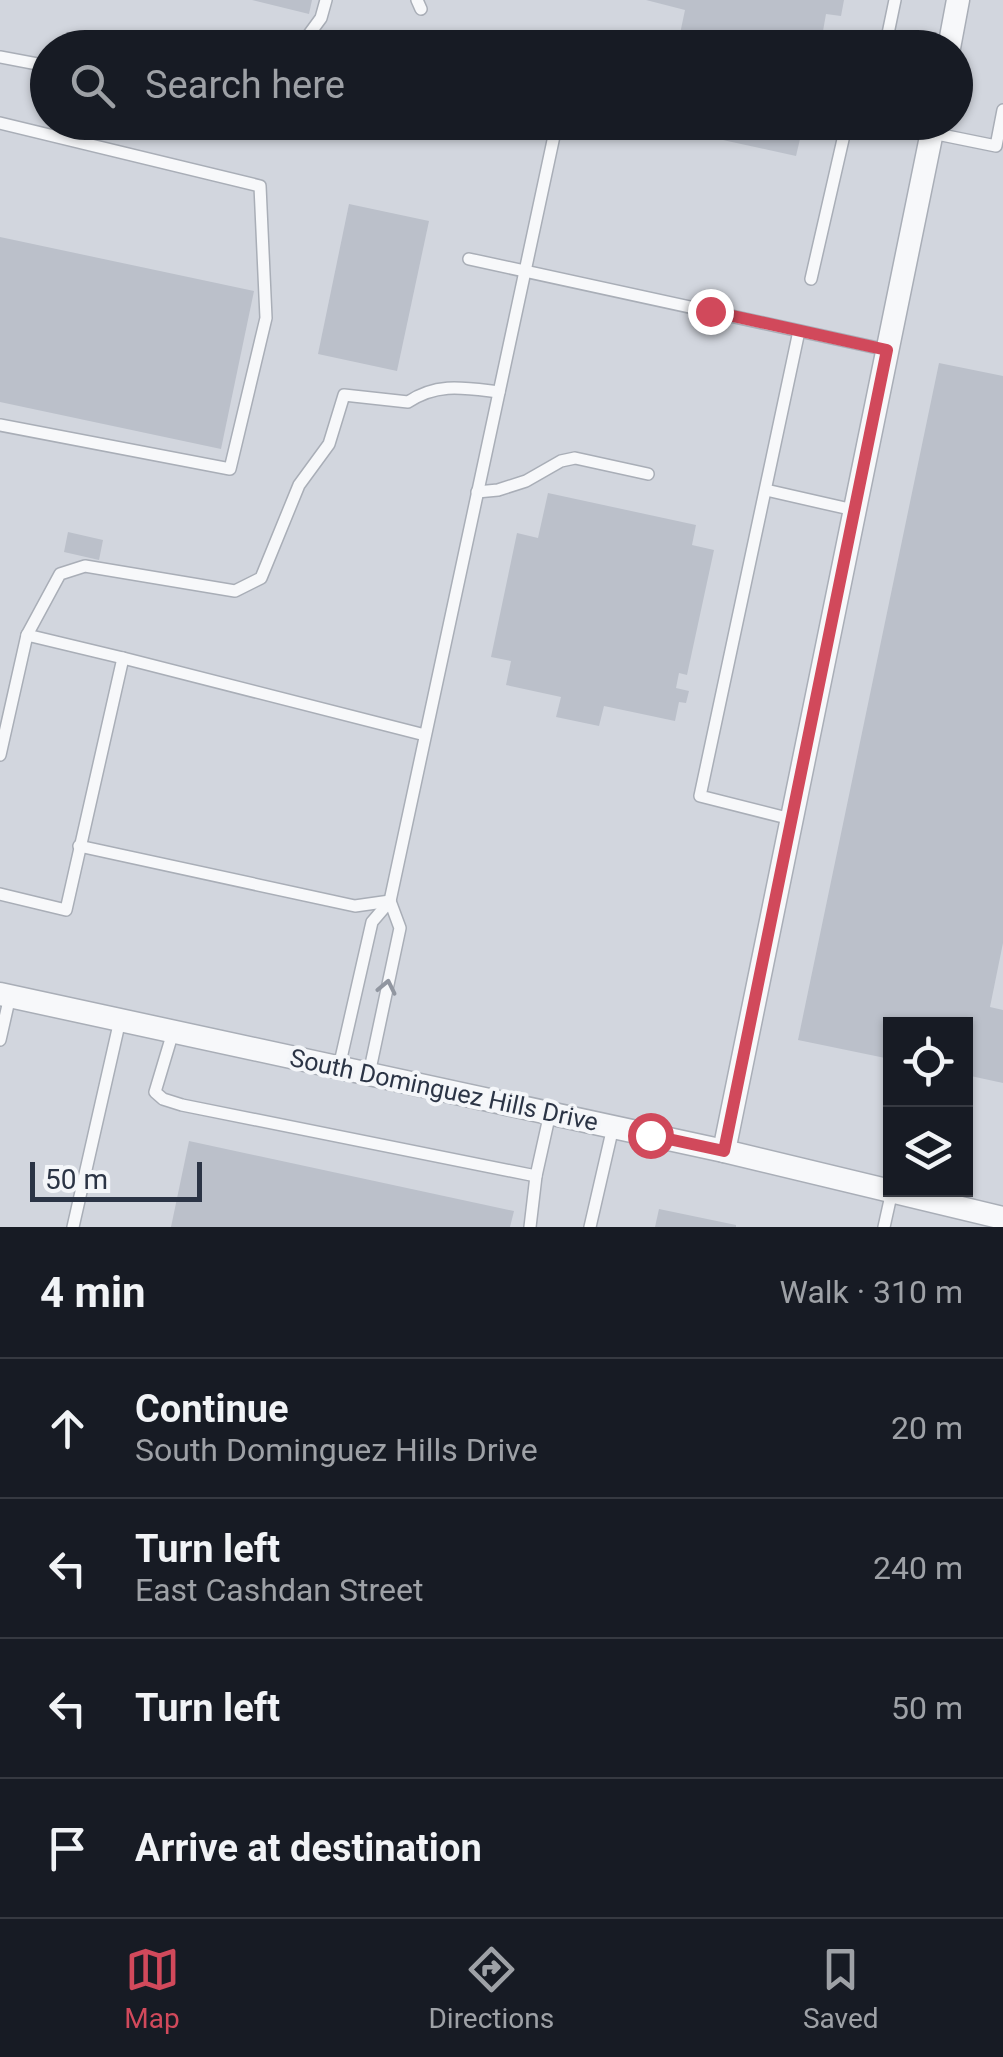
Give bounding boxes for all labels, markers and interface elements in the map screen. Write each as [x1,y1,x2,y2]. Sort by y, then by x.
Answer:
search box [30,30,973,140]
icon: search [65,58,120,113]
text: Search here [145,63,345,107]
route end [688,289,734,335]
one-way arrow [376,979,397,996]
map controls [883,1017,973,1197]
button: locate [883,1017,973,1107]
street label: South Dominguez Hills Drive [287,1043,601,1137]
button: layers [883,1107,973,1197]
route start [628,1113,674,1159]
scale bar [30,1157,202,1202]
text: 50 m [45,1163,108,1196]
text: 4 min [40,1268,146,1317]
text: Walk · 310 m [780,1273,963,1311]
text: Continue [135,1387,289,1431]
icon: ahead [40,1401,95,1456]
text: 20 m [891,1409,963,1447]
text: South Dominguez Hills Drive [135,1431,538,1469]
text: Turn left [135,1527,280,1571]
icon: left [40,1541,95,1596]
text: 240 m [873,1549,963,1587]
text: East Cashdan Street [135,1571,423,1609]
icon: left [40,1681,95,1736]
text: Turn left [135,1686,280,1730]
text: 50 m [891,1689,963,1727]
icon: arrive [40,1821,95,1876]
text: Arrive at destination [135,1826,482,1870]
tab: Map [124,1942,180,2035]
tab: Directions [428,1942,554,2035]
tab: Saved [803,1942,879,2035]

